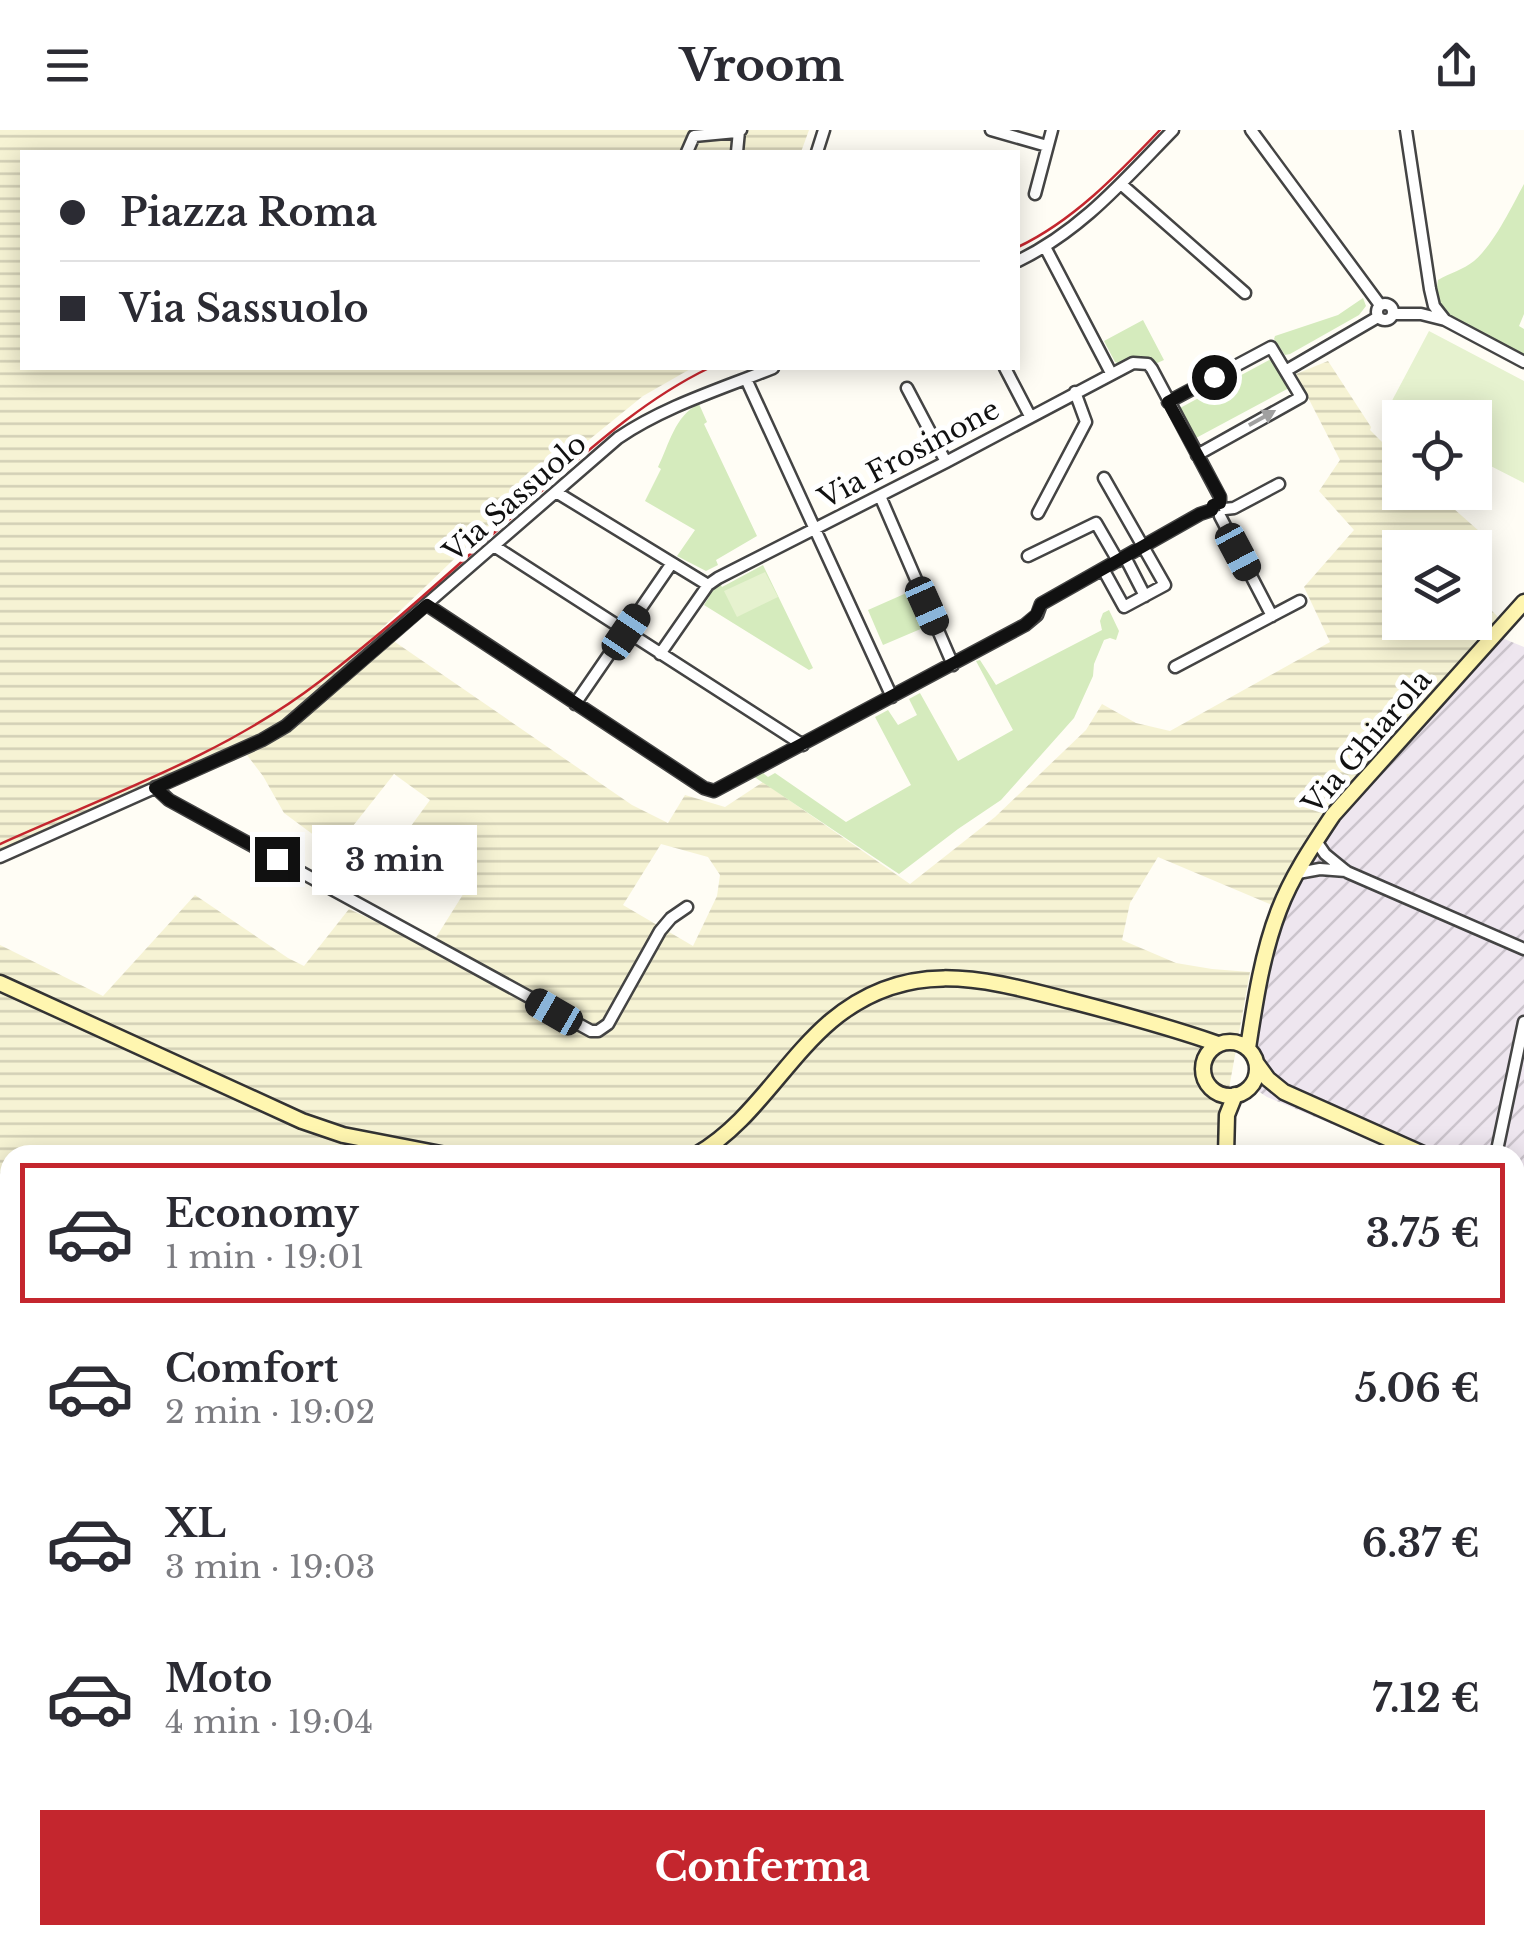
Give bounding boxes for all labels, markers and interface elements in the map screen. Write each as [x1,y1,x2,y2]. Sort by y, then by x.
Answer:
text: Vroom [680,37,844,93]
icon: menu [40,38,95,93]
icon: share [1429,38,1484,93]
text: Piazza Roma [120,189,377,236]
text: Via Sassuolo [120,285,369,332]
route start [1192,355,1237,400]
street label: Via Frosinone [812,392,1005,517]
map controls [1382,400,1492,640]
button: locate [1382,400,1492,510]
one-way arrow [1248,410,1276,428]
street label: Via Sassuolo [436,426,594,570]
car [1211,518,1265,586]
button: layers [1382,530,1492,640]
car [901,572,953,640]
car [597,599,655,665]
street label: Via Ghiarola [1294,663,1439,822]
callout: 3 min [312,824,477,894]
route end [255,837,300,882]
text: 3 min [345,840,444,880]
car [521,984,587,1040]
icon: car [45,1188,135,1278]
text: Economy [165,1190,359,1237]
text: 3.75 € [1366,1210,1480,1257]
text: 1 min · 19:01 [165,1237,364,1277]
icon: car [45,1343,135,1433]
text: Comfort [165,1345,338,1392]
text: 5.06 € [1355,1365,1480,1412]
text: 2 min · 19:02 [165,1392,375,1432]
icon: car [45,1498,135,1588]
text: XL [165,1500,226,1547]
text: 6.37 € [1362,1520,1480,1567]
text: 3 min · 19:03 [165,1547,375,1587]
icon: car [45,1653,135,1743]
text: Moto [165,1655,272,1702]
text: 7.12 € [1372,1675,1480,1722]
text: 4 min · 19:04 [165,1702,373,1742]
button: Conferma [40,1810,1485,1925]

